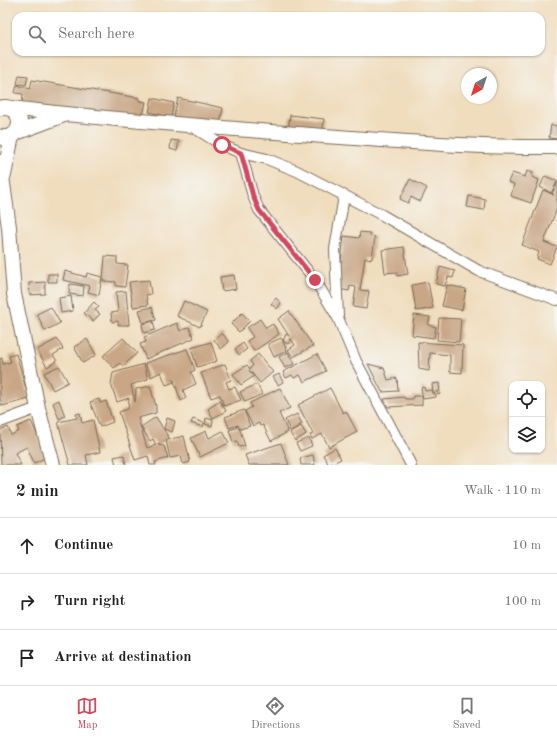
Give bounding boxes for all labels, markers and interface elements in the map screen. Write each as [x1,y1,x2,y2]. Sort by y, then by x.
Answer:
search box [12,12,545,56]
icon: search [26,23,48,45]
text: Search here [58,27,135,42]
north arrow [461,68,497,104]
route start [213,136,231,154]
route end [306,271,324,289]
map controls [509,381,545,453]
button: locate [509,381,545,417]
button: layers [509,417,545,453]
text: 2 min [16,483,59,500]
text: Walk · 110 m [464,484,541,497]
icon: ahead [16,535,38,557]
text: Continue [54,538,113,553]
text: 10 m [512,539,541,552]
icon: right [16,591,38,613]
text: Turn right [54,594,125,609]
text: 100 m [504,595,541,608]
icon: arrive [16,647,38,669]
text: Arrive at destination [54,650,192,665]
tab: Map [76,695,98,733]
tab: Directions [251,695,300,733]
tab: Saved [453,695,481,733]

